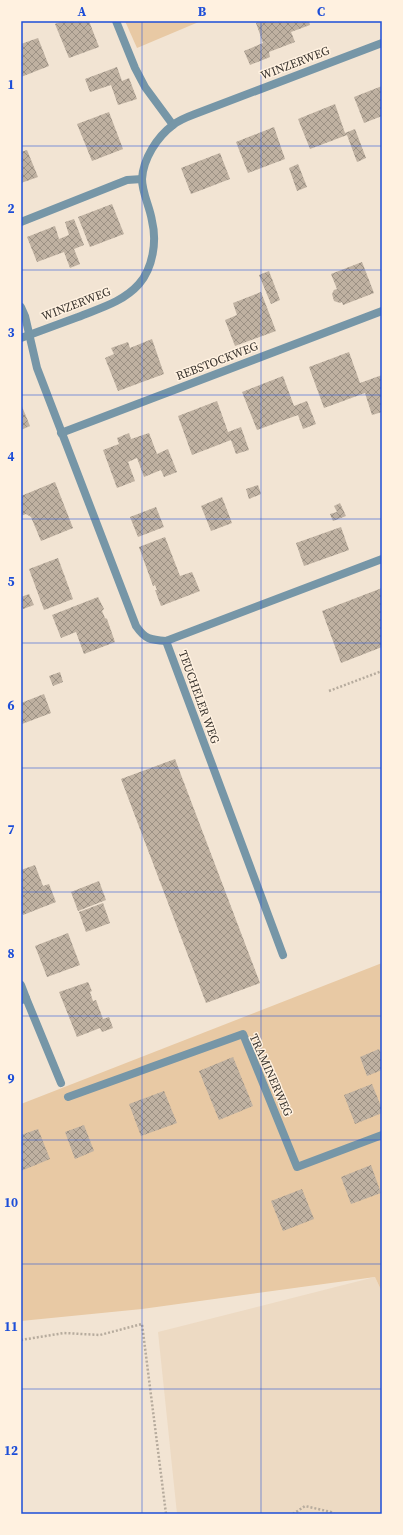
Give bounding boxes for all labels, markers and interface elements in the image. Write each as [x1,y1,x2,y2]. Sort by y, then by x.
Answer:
text: A [78,3,87,20]
text: B [198,3,207,20]
text: C [317,3,325,20]
street label: WINZERWEG [258,42,332,84]
text: 1 [7,76,15,93]
text: 2 [7,200,15,217]
street label: WINZERWEG [39,283,113,325]
text: 3 [7,324,15,341]
street label: REBSTOCKWEG [174,338,260,384]
text: 4 [7,448,15,465]
text: 5 [7,573,15,590]
street label: TEUCHELER WEG [175,648,223,746]
text: 6 [7,697,15,714]
text: 7 [7,821,15,838]
text: 8 [7,945,15,962]
street label: TRAMINERWEG [246,1031,296,1119]
text: 9 [7,1070,15,1087]
text: 10 [4,1194,18,1211]
text: 11 [4,1318,18,1335]
text: 12 [4,1442,18,1459]

